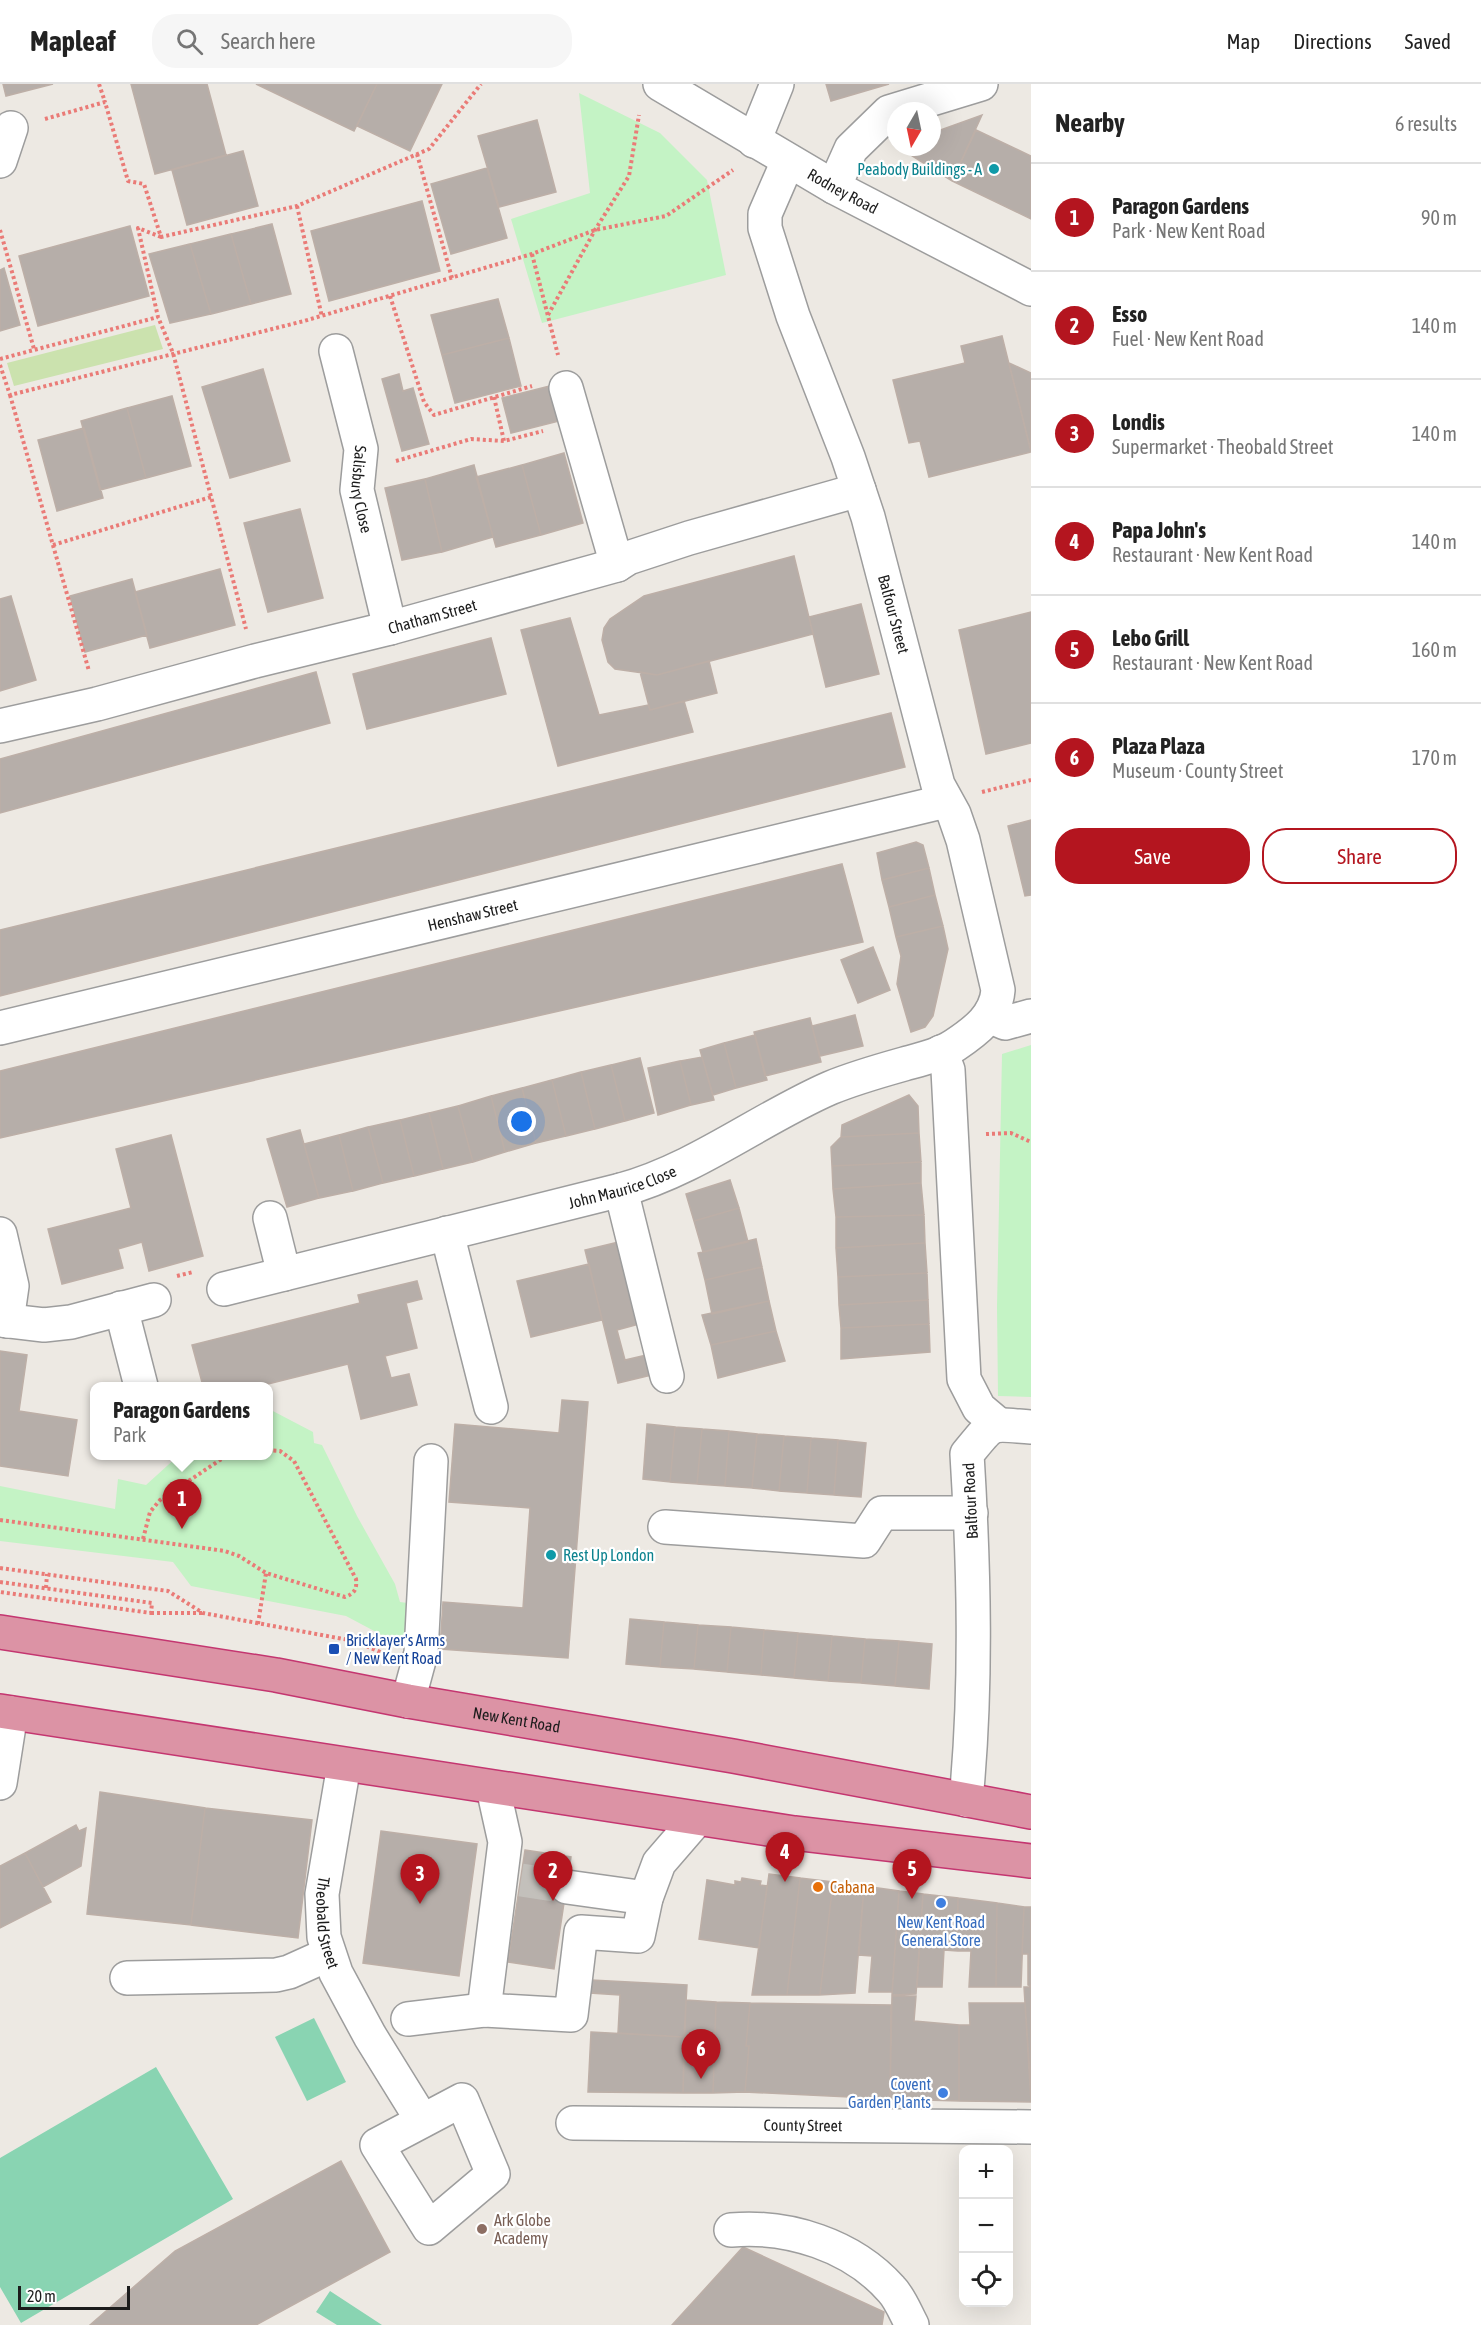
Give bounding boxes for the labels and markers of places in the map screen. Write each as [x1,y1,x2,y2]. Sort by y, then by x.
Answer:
place label: Peabody Buildings - A [857,160,982,179]
marker: Peabody Buildings - A [987,162,1001,176]
pin: 1 [162,1480,201,1529]
place label: Rest Up London [563,1546,654,1565]
marker: Rest Up London [544,1548,558,1562]
place label: Bricklayer's Arms / New Kent Road [346,1631,446,1667]
marker: Bricklayer's Arms / New Kent Road [327,1642,341,1656]
pin: 4 [766,1832,804,1882]
pin: 5 [892,1850,932,1899]
pin: 2 [534,1852,572,1901]
pin: 3 [400,1854,440,1904]
place label: Cabana [830,1878,875,1896]
marker: Cabana [811,1880,825,1894]
marker: New Kent Road General Store [934,1896,948,1910]
place label: New Kent Road General Store [897,1913,985,1949]
pin: 6 [682,2030,720,2079]
place label: Covent Garden Plants [848,2075,931,2111]
marker: Covent Garden Plants [936,2086,950,2100]
place label: Ark Globe Academy [494,2211,551,2248]
marker: Ark Globe Academy [475,2222,489,2236]

